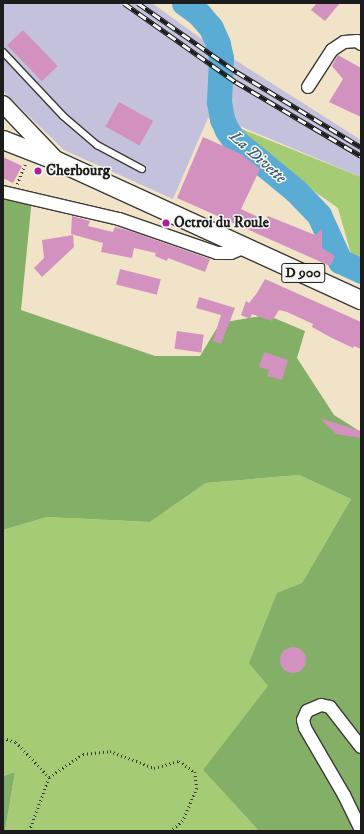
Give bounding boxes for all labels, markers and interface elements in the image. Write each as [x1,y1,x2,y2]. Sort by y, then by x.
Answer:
water label: La Divette [226,127,290,187]
place label: Cherbourg [46,162,110,180]
marker: Cherbourg [33,166,43,176]
place label: Octroi du Roule [174,214,269,232]
marker: Octroi du Roule [161,218,171,228]
road number: D 900 [281,261,325,285]

